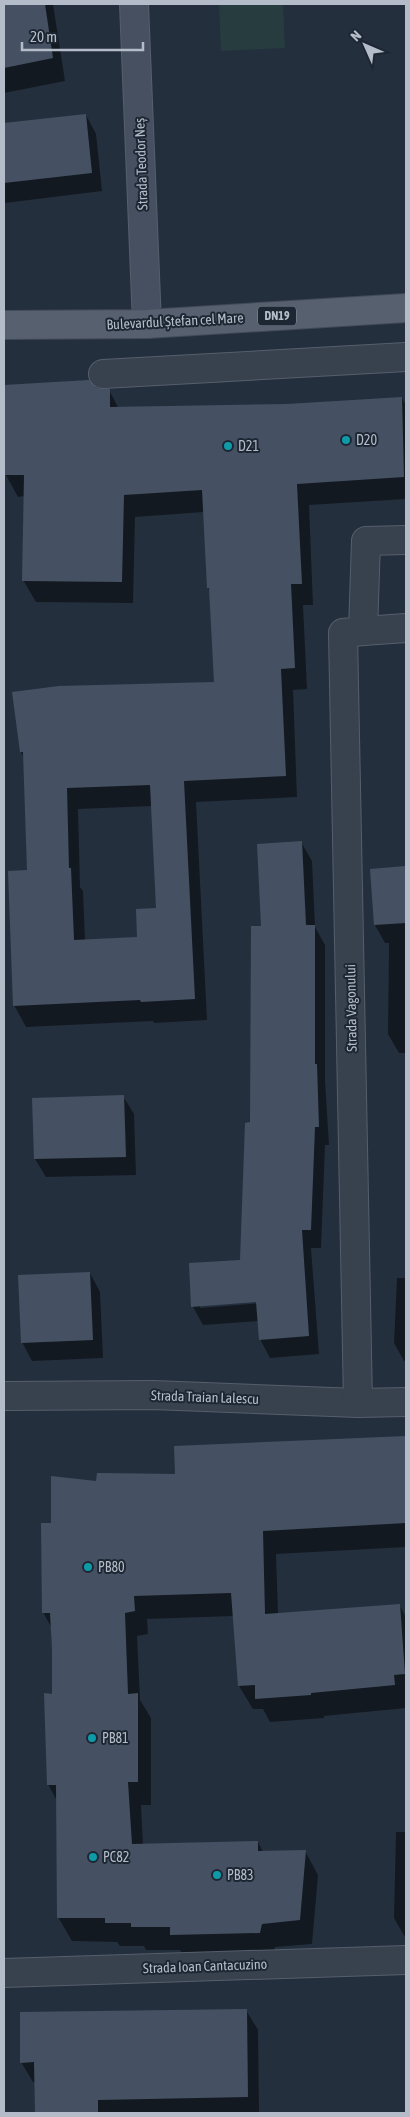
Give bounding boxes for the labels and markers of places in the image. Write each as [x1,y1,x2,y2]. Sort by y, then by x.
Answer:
place label: D20 [356,432,377,448]
marker: D20 [340,434,352,446]
place label: D21 [238,438,259,454]
marker: D21 [222,440,234,452]
place label: PB80 [98,1559,125,1575]
marker: PB80 [82,1561,94,1573]
place label: PB81 [102,1730,129,1746]
marker: PB81 [86,1732,98,1744]
place label: PC82 [103,1849,129,1865]
marker: PC82 [87,1851,99,1863]
place label: PB83 [227,1867,254,1883]
marker: PB83 [211,1869,223,1881]

